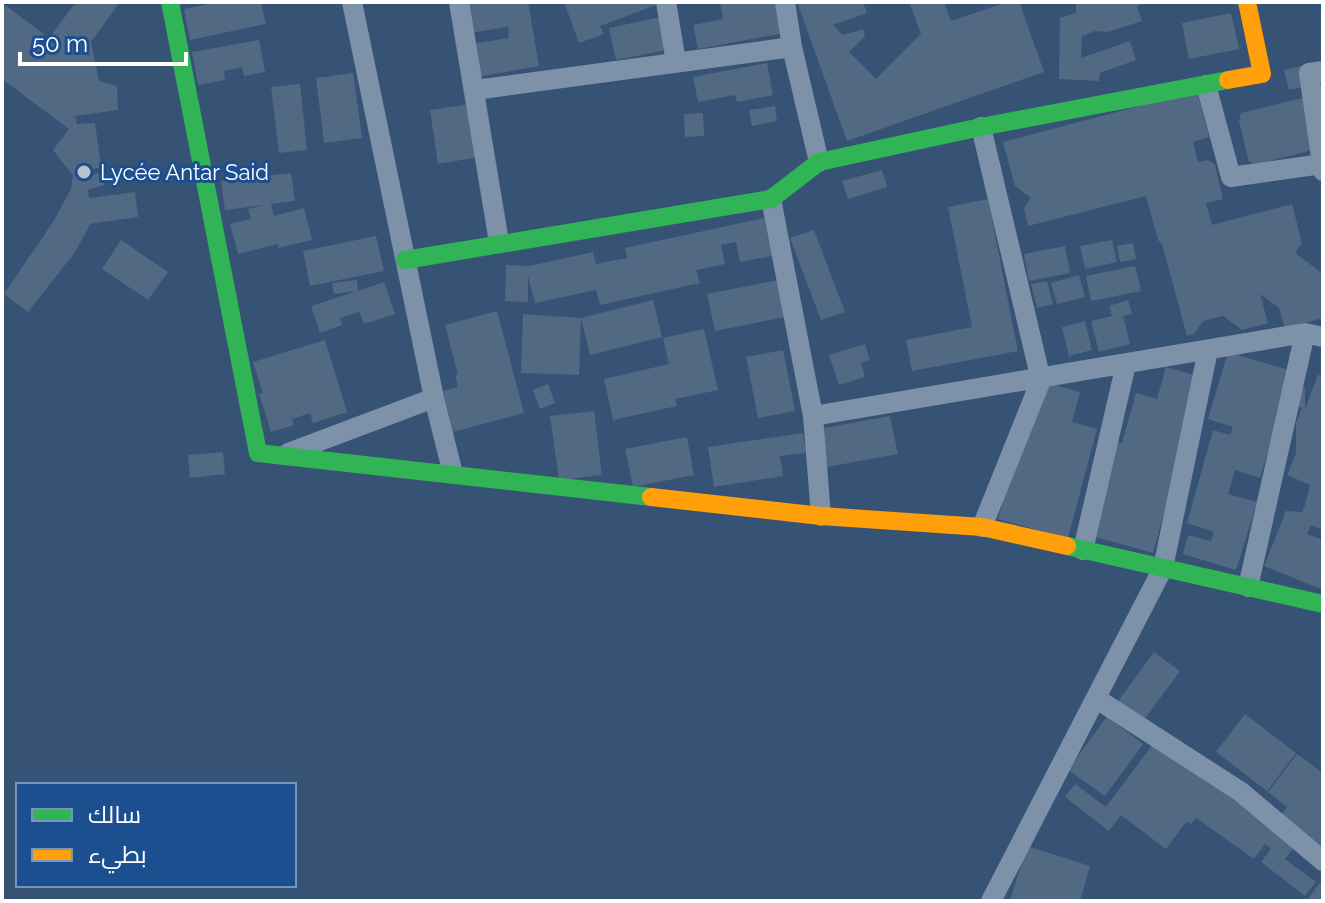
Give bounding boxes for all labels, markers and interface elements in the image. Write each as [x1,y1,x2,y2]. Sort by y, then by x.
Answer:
scale bar [20,16,186,66]
text: 50 m [32,29,88,58]
place label: Lycée Antar Said [100,159,269,185]
marker: Lycée Antar Said [75,163,93,181]
legend [16,783,296,887]
text: سالك [88,800,141,829]
text: بطيء [88,840,147,874]

